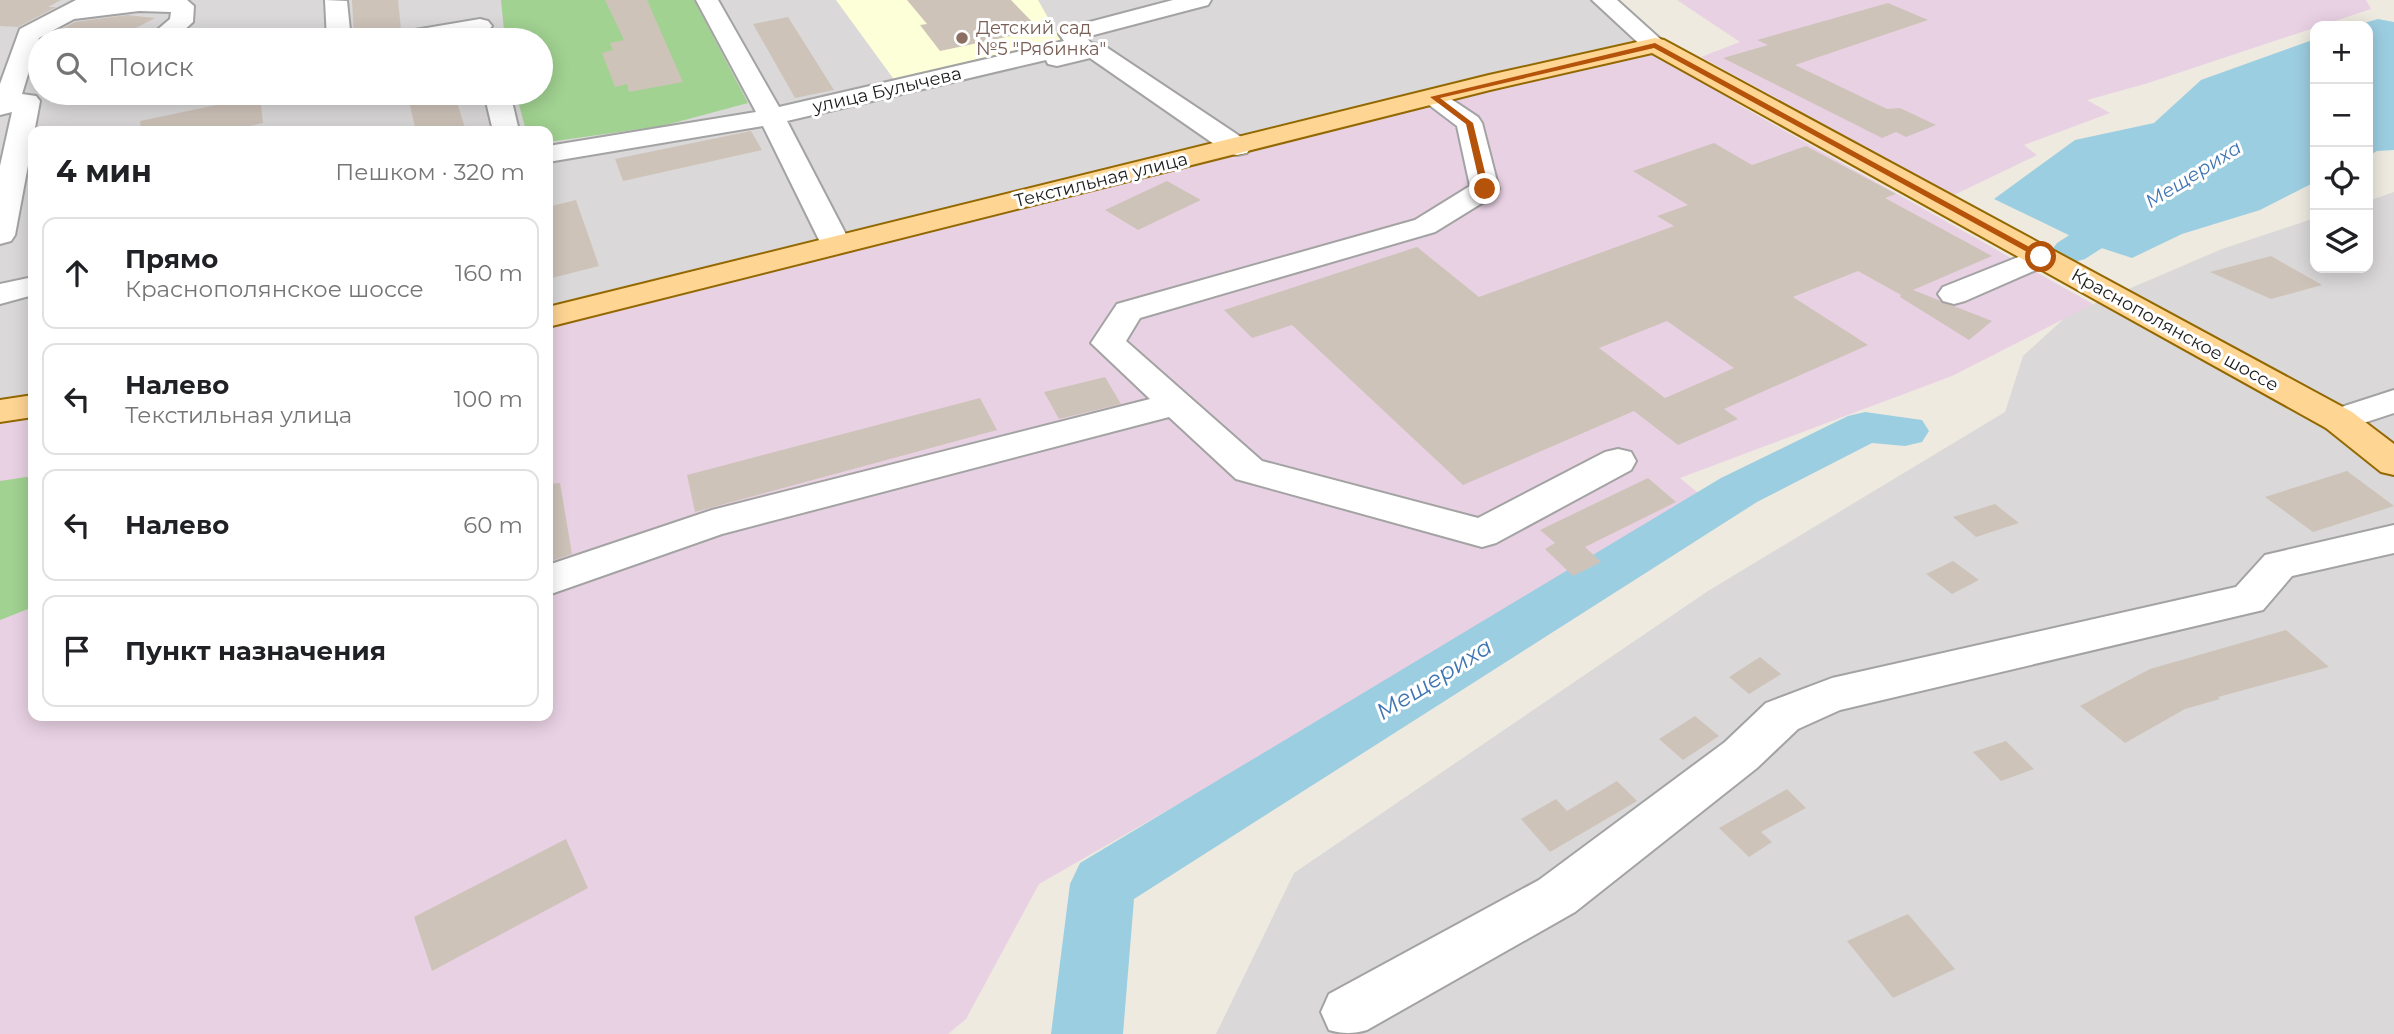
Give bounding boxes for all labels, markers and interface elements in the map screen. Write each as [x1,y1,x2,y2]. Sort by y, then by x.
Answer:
place label: Детский сад №5 "Рябинка" [976,17,1106,60]
map controls [2310,21,2373,273]
button: + [2310,21,2373,84]
search box [28,28,553,105]
marker: Детский сад №5 "Рябинка" [954,30,970,46]
icon: search [52,48,90,86]
text: Поиск [108,51,194,83]
street label: улица Булычева [809,62,964,118]
button: − [2310,84,2373,147]
water label: Мещериха [2141,136,2245,213]
button: locate [2310,147,2373,210]
street label: Текстильная улица [1012,148,1190,212]
text: 4 мин [56,153,152,190]
text: Пешком · 320 m [335,158,525,186]
route end [1469,173,1500,204]
button: layers [2310,210,2373,273]
route start [2025,241,2056,272]
text: Прямо [125,243,218,275]
icon: ahead [58,254,96,292]
text: 160 m [455,259,523,287]
street label: Краснополянское шоссе [2067,264,2283,396]
text: Краснополянское шоссе [125,275,424,303]
text: Налево [125,369,229,401]
icon: left [58,380,96,418]
text: 100 m [454,385,523,413]
text: Текстильная улица [125,401,352,429]
icon: left [58,506,96,544]
text: Налево [125,509,229,541]
text: 60 m [463,511,523,539]
icon: arrive [58,632,96,670]
water label: Мещериха [1371,632,1497,726]
text: Пункт назначения [125,635,386,667]

